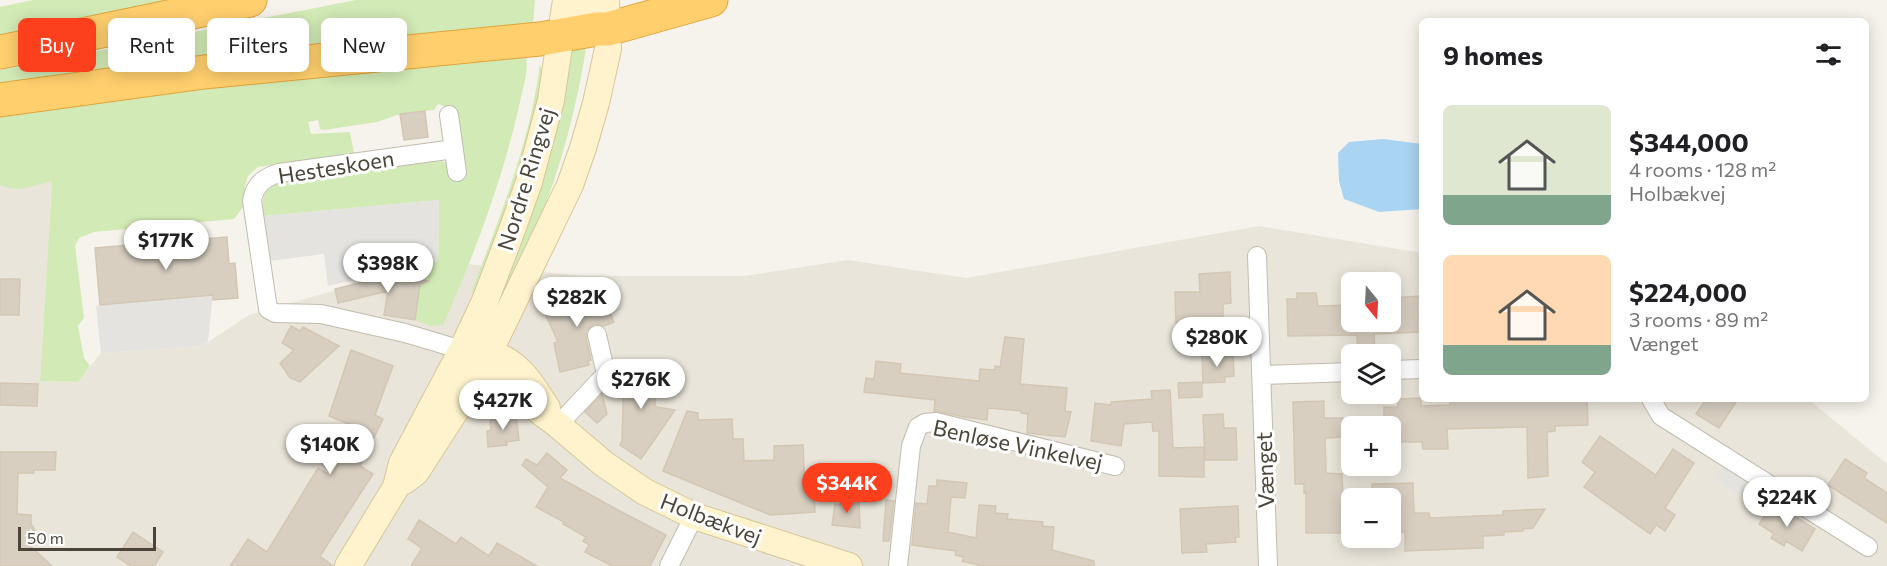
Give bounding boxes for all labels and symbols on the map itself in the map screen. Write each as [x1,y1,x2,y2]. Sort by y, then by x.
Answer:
street label: Nordre Ringvej [491,104,560,254]
street label: Hesteskoen [276,144,396,189]
pin: $177K [124,220,208,271]
pin: $398K [346,243,430,294]
north arrow [1341,272,1401,332]
pin: $282K [535,277,619,328]
pin: $280K [1175,317,1259,368]
pin: $276K [599,359,683,410]
pin: $427K [461,380,545,431]
street label: Benløse Vinkelvej [931,413,1105,476]
pin: $140K [288,424,372,475]
street label: Vænget [1250,431,1279,509]
pin: $344K [805,463,889,514]
pin: $224K [1745,477,1829,528]
street label: Holbækvej [657,487,766,550]
scale bar [18,524,156,552]

